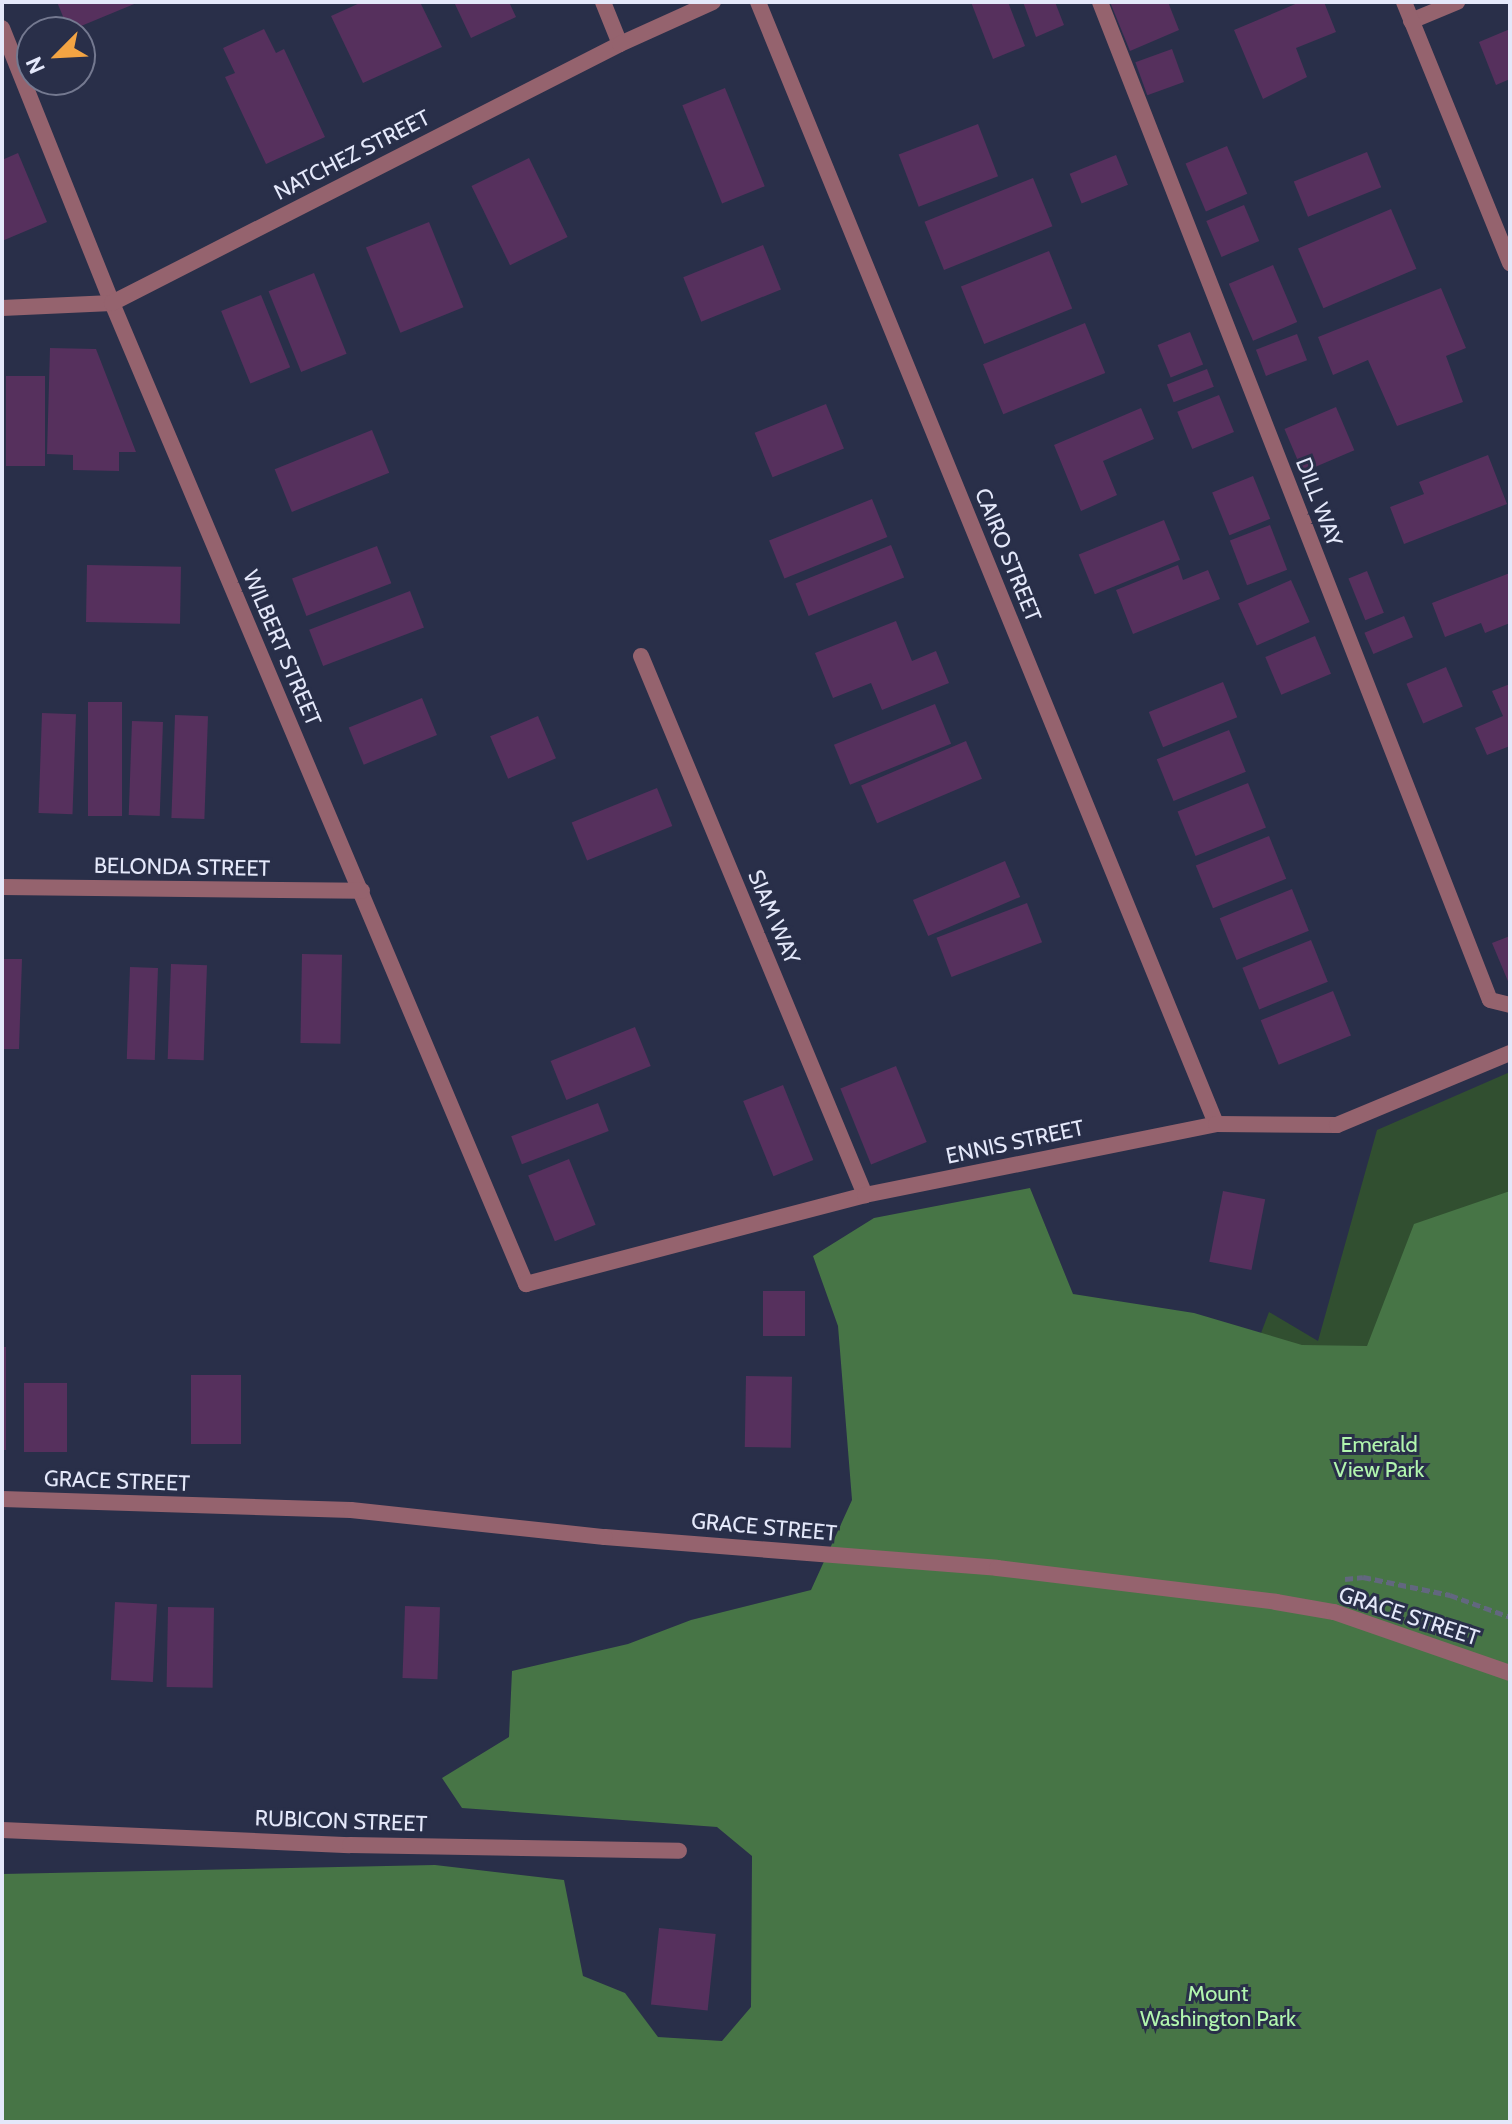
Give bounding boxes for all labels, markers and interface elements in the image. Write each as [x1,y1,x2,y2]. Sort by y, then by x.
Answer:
north arrow [16,16,96,96]
text: N [20,53,51,78]
street label: NATCHEZ STREET [270,104,434,206]
street label: DILL WAY [1290,454,1348,550]
street label: CAIRO STREET [969,484,1047,626]
street label: WILBERT STREET [237,566,327,730]
street label: BELONDA STREET [94,852,270,882]
street label: SIAM WAY [742,866,806,968]
street label: ENNIS STREET [944,1114,1086,1170]
park label: Emerald View Park [1334,1431,1424,1482]
street label: GRACE STREET [44,1465,190,1497]
street label: GRACE STREET [690,1507,838,1547]
street label: GRACE STREET [1335,1581,1483,1651]
street label: RUBICON STREET [254,1805,428,1837]
park label: Mount Washington Park [1140,1980,1296,2032]

